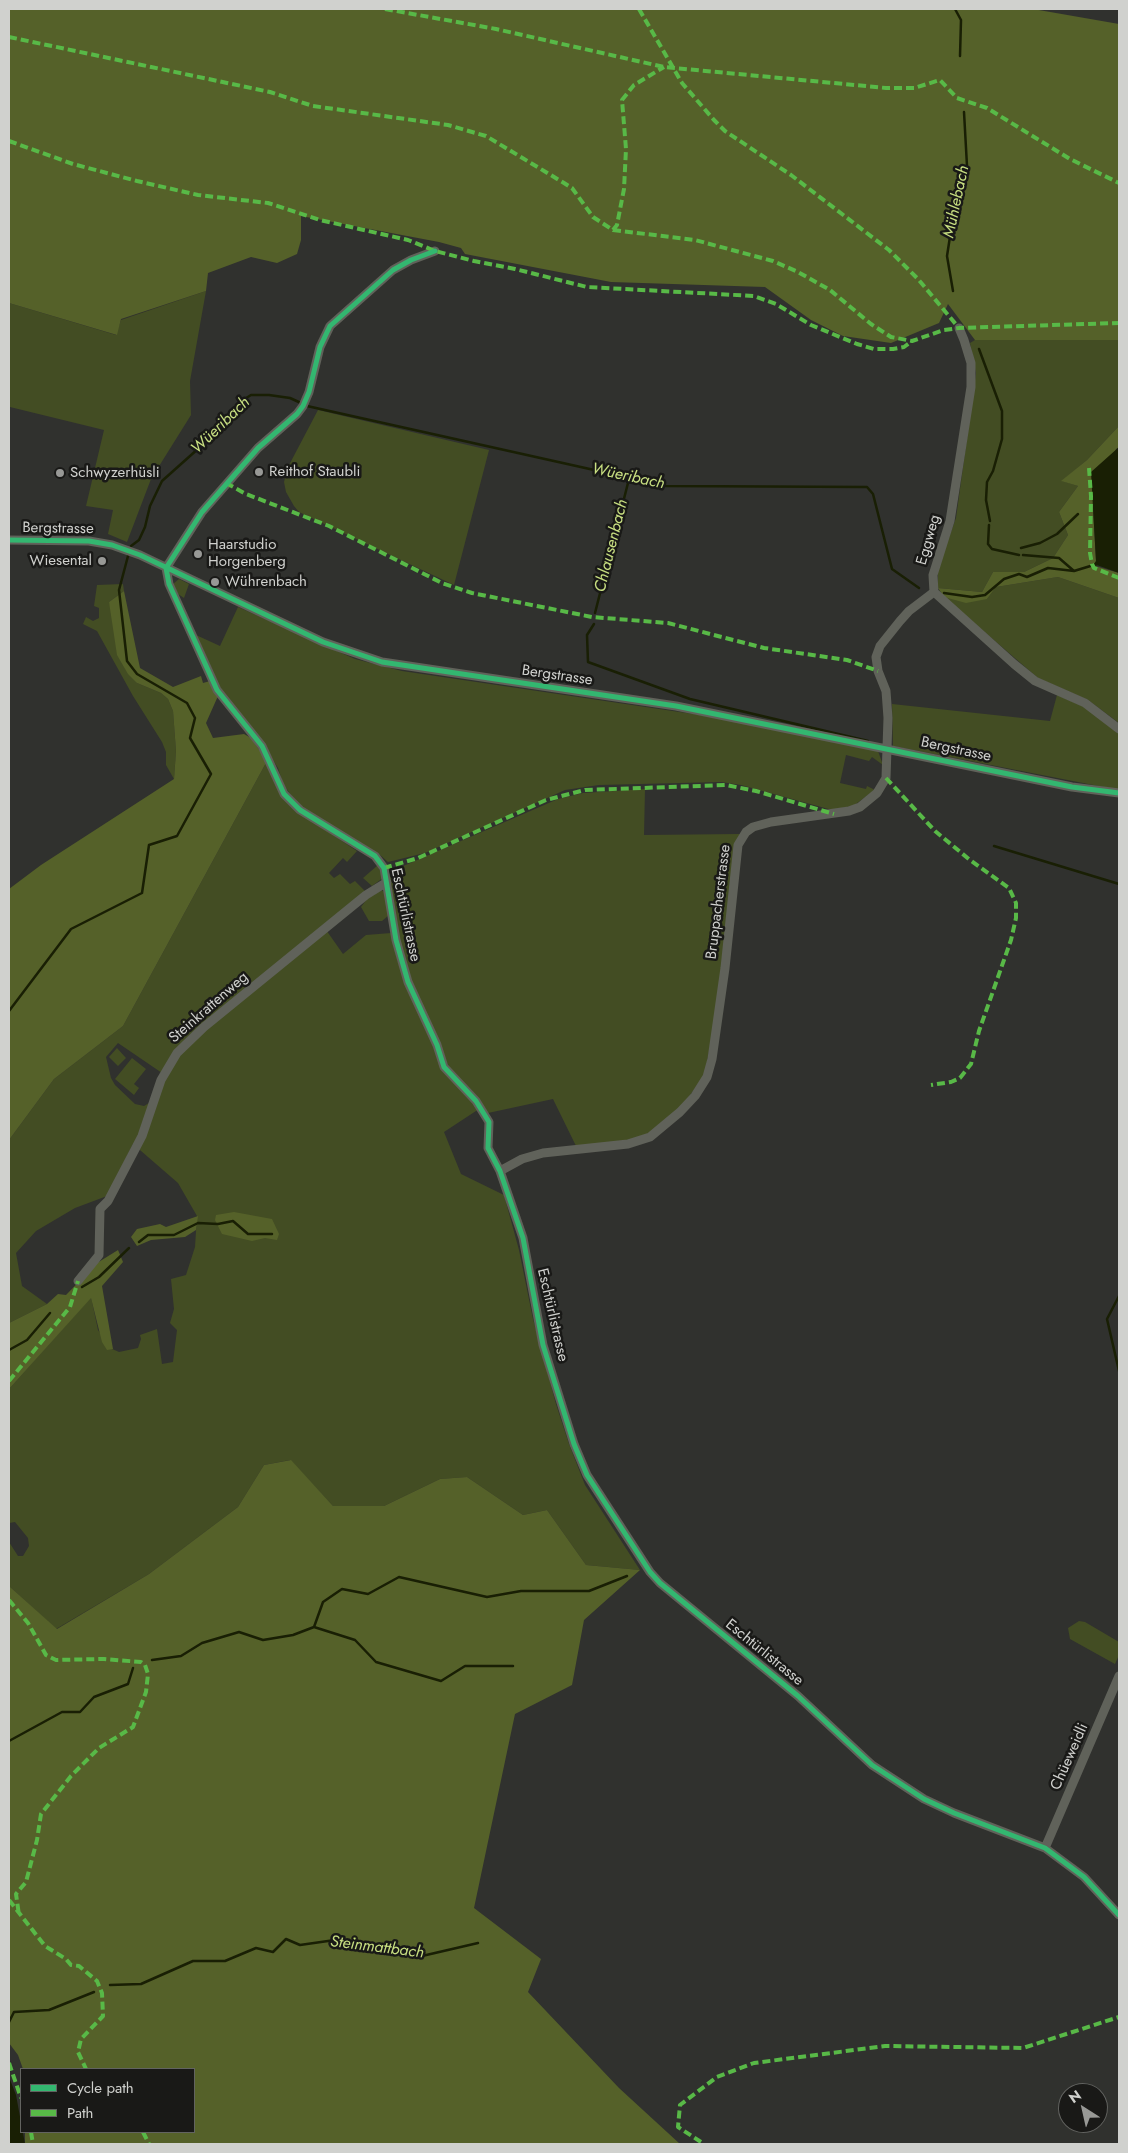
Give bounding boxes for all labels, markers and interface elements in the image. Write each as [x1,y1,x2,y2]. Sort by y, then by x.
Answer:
water label: Mühlebach [940,164,974,240]
water label: Wüeribach [188,393,254,459]
water label: Wüeribach [590,460,666,494]
place label: Reithof Staubli [269,463,360,481]
place label: Schwyzerhüsli [70,464,160,482]
marker: Reithof Staubli [253,466,265,478]
marker: Schwyzerhüsli [54,467,66,479]
water label: Chlausenbach [591,498,633,594]
street label: Eggweg [913,513,945,567]
street label: Bergstrasse [22,519,94,539]
place label: Haarstudio Horgenberg [208,536,286,571]
marker: Haarstudio Horgenberg [192,548,204,560]
place label: Wiesental [30,552,92,570]
marker: Wiesental [96,555,108,567]
place label: Wührenbach [225,573,307,591]
marker: Wührenbach [209,576,221,588]
street label: Bergstrasse [520,662,594,690]
street label: Bergstrasse [919,734,993,766]
street label: Bruppacherstrasse [703,844,735,960]
street label: Eschtürlistrasse [386,867,424,963]
street label: Steinkrattenweg [166,969,252,1047]
street label: Eschtürlistrasse [533,1267,571,1363]
street label: Eschtürlistrasse [721,1616,807,1690]
street label: Chüeweidli [1047,1721,1093,1793]
water label: Steinmattbach [329,1933,425,1963]
legend [20,2068,195,2133]
text: Cycle path [67,2077,134,2099]
north arrow [1058,2083,1108,2133]
text: N [1065,2085,1085,2108]
text: Path [67,2102,93,2124]

